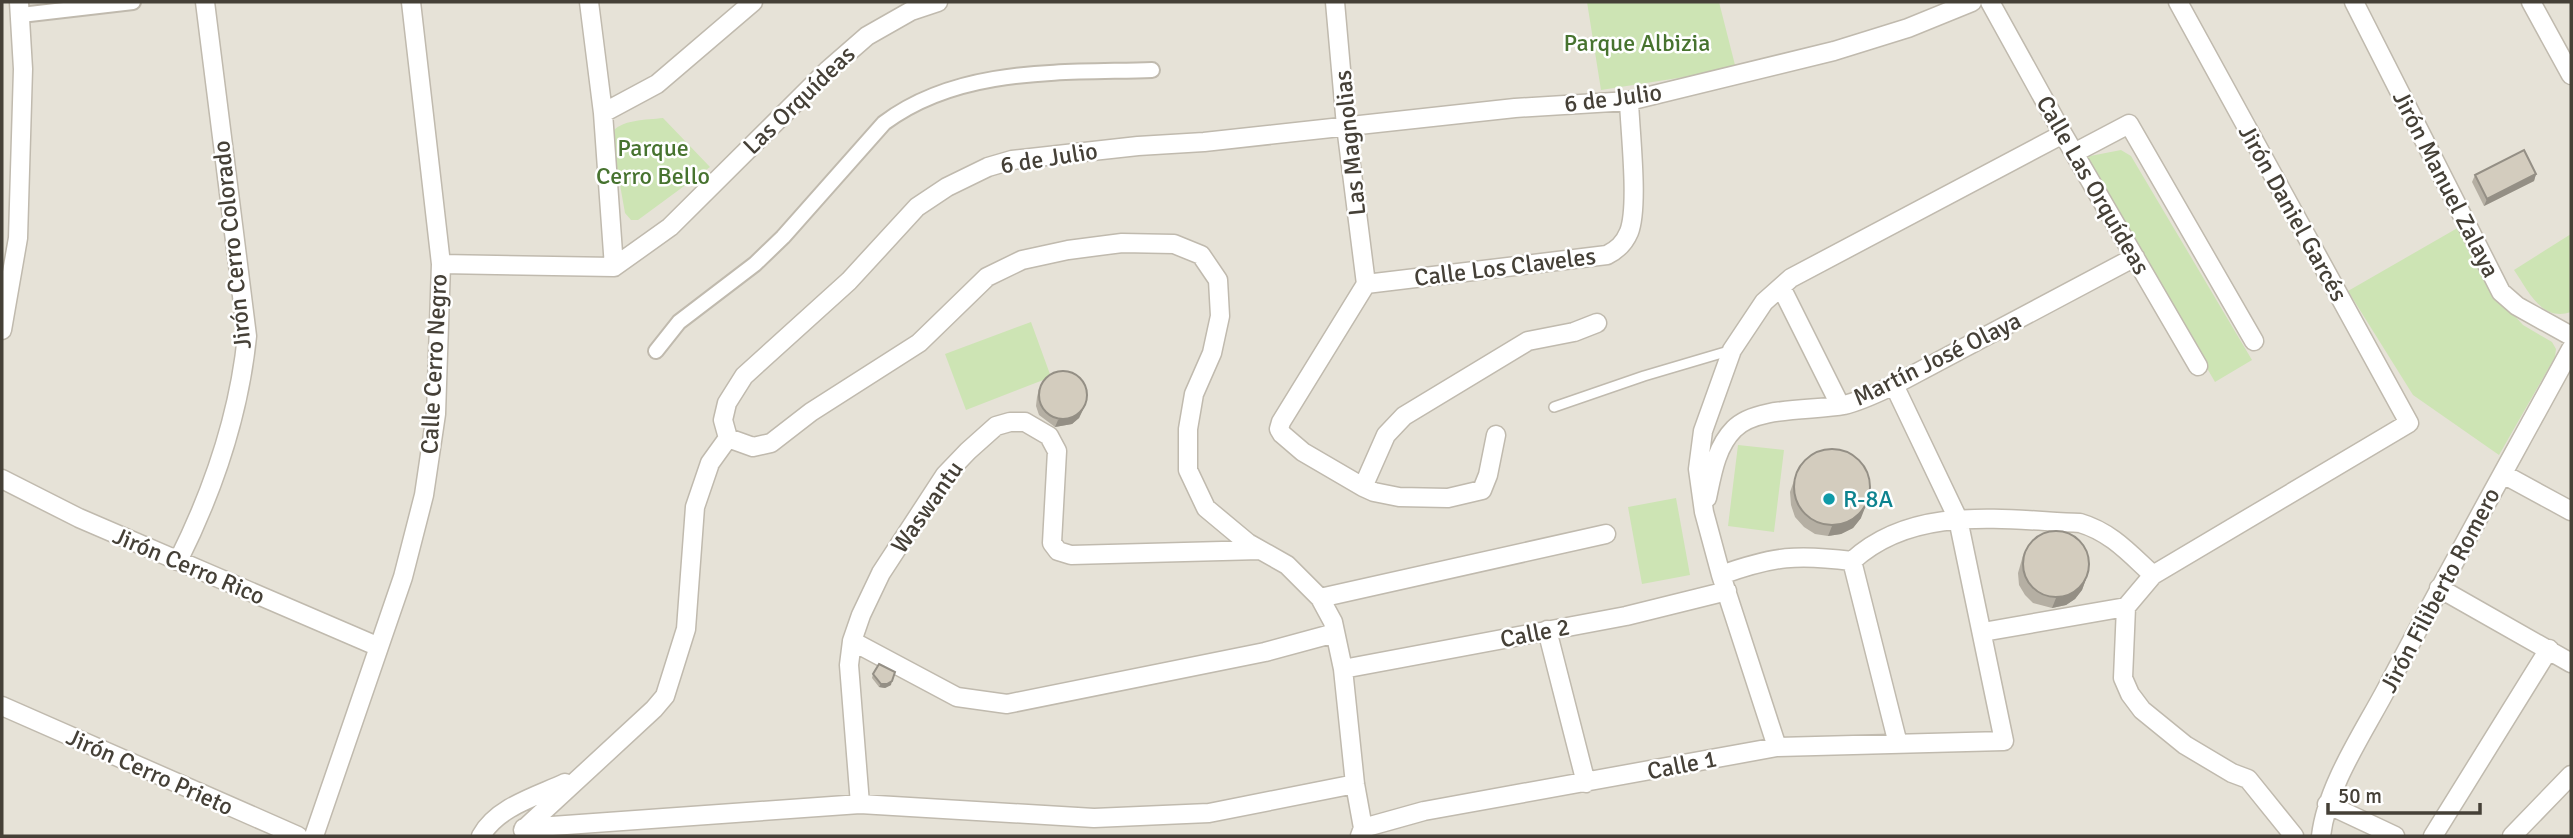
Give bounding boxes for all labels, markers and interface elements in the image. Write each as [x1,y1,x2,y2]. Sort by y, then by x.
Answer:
park label: Parque Albizia [1564,28,1710,58]
street label: Las Orquídeas [737,39,861,161]
street label: Las Magnolias [1327,69,1373,217]
street label: 6 de Julio [1563,77,1663,119]
street label: Jirón Manuel Zalaya [2386,85,2506,283]
street label: Calle Las Orquídeas [2030,90,2156,280]
street label: Jirón Daniel Garcés [2232,119,2354,307]
park label: Parque Cerro Bello [596,133,710,191]
street label: 6 de Julio [998,136,1100,180]
street label: Jirón Cerro Colorado [206,139,258,351]
street label: Calle Los Claveles [1412,241,1598,293]
street label: Calle Cerro Negro [414,273,454,455]
street label: Martín José Olaya [1848,305,2026,413]
street label: Waswantu [884,455,970,559]
street label: Jirón Filiberto Romero [2373,483,2507,697]
place label: R-8A [1843,484,1893,514]
marker: R-8A [1821,491,1837,507]
street label: Jirón Cerro Rico [108,520,270,612]
street label: Calle 2 [1498,612,1572,654]
street label: Jirón Cerro Prieto [62,722,238,822]
street label: Calle 1 [1645,744,1719,786]
scale bar [2328,772,2480,816]
text: 50 m [2338,783,2382,809]

